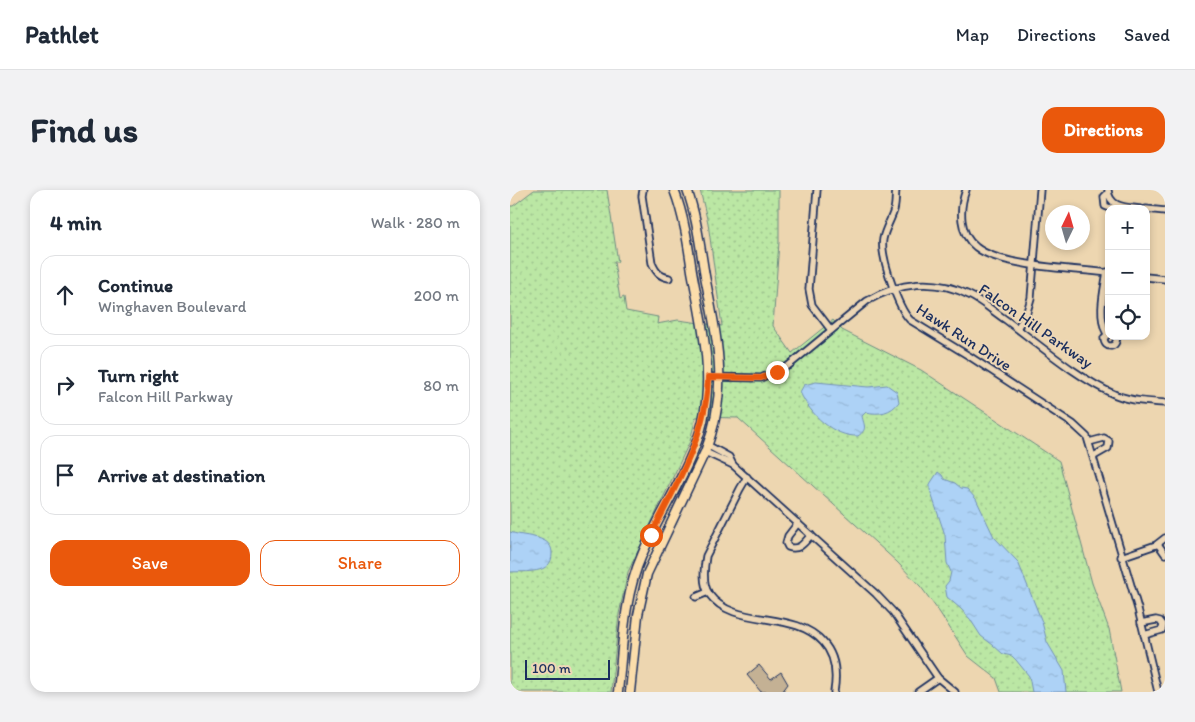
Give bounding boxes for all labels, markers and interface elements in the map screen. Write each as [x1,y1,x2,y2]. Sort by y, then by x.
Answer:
text: Pathlet [25,20,99,49]
text: Map [956,24,989,46]
text: Directions [1017,24,1096,46]
text: Saved [1124,24,1170,46]
button: Directions [1042,107,1165,153]
text: Find us [30,109,138,151]
north arrow [1045,205,1090,250]
map controls [1105,205,1150,340]
button: + [1105,205,1150,250]
text: 4 min [50,210,102,235]
text: Walk · 280 m [371,213,460,232]
button: − [1105,250,1150,295]
text: Continue [98,274,173,297]
street label: Falcon Hill Parkway [975,280,1097,373]
icon: ahead [51,281,79,309]
text: 200 m [414,286,459,305]
button: locate [1105,295,1150,340]
text: Winghaven Boulevard [98,297,246,316]
street label: Hawk Run Drive [913,299,1015,375]
route end [766,361,789,384]
text: Turn right [98,364,179,387]
icon: right [51,371,79,399]
text: 80 m [423,376,459,395]
text: Falcon Hill Parkway [98,387,233,406]
icon: arrive [51,461,79,489]
text: Arrive at destination [98,464,265,487]
route start [640,524,663,547]
button: Save [50,540,250,586]
button: Share [260,540,460,586]
scale bar [525,657,610,680]
text: 100 m [532,660,571,677]

